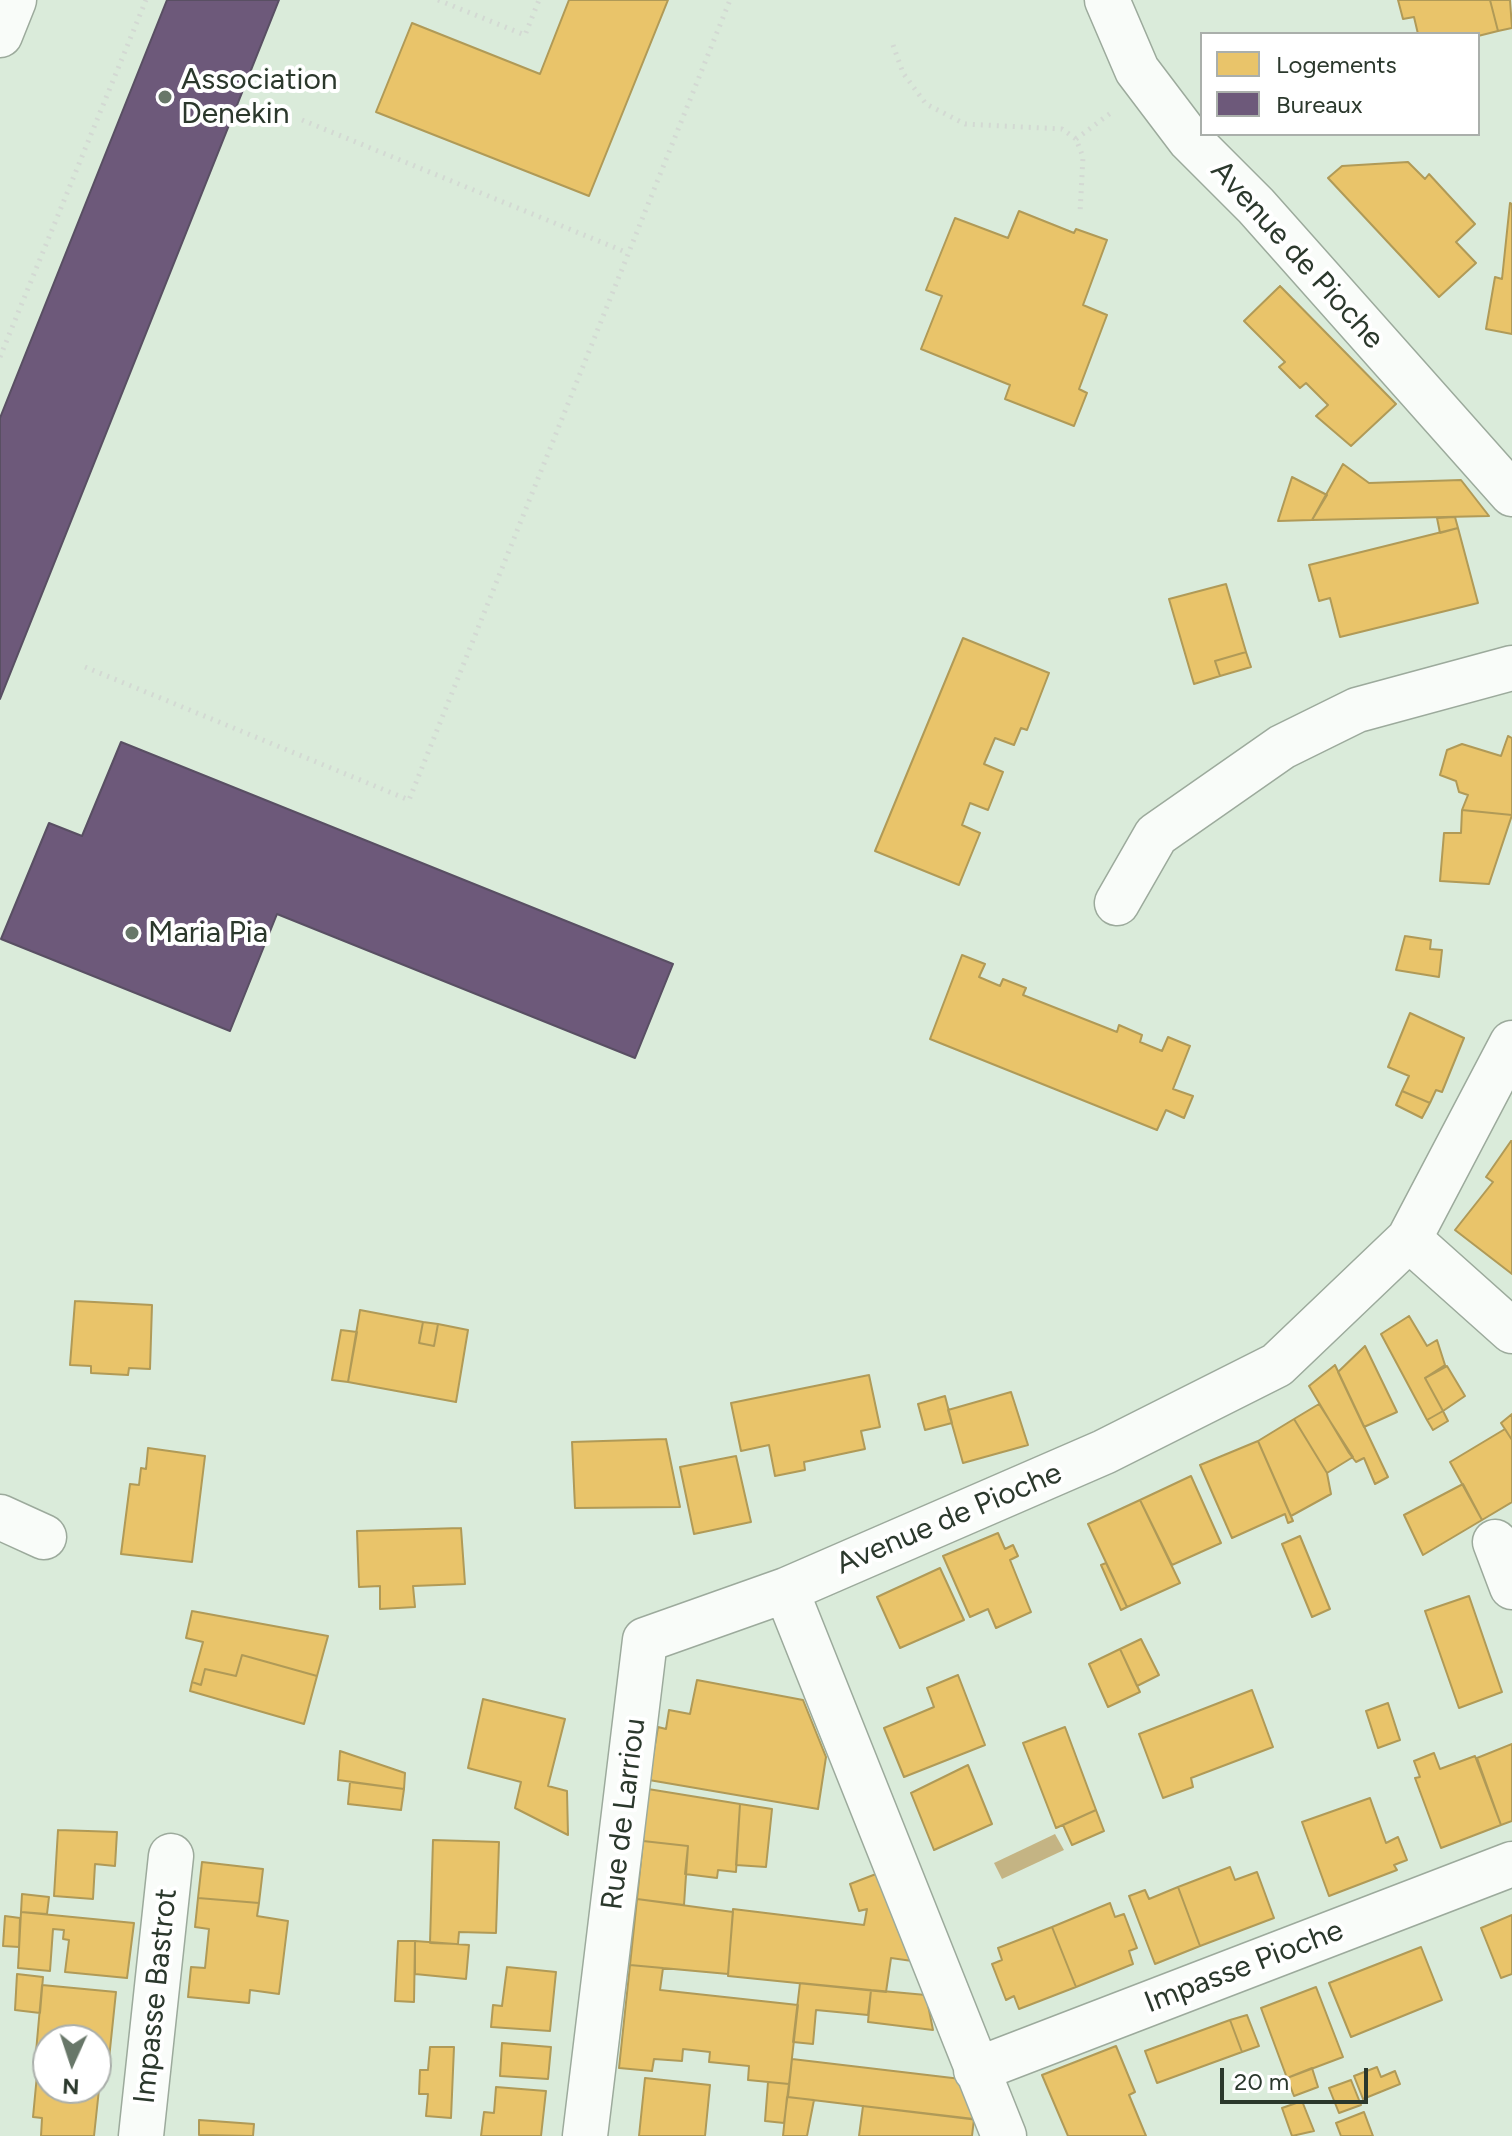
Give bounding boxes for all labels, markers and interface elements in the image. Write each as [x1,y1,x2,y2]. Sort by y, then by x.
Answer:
legend [1200,32,1480,136]
text: Logements [1276,50,1397,79]
place label: Association Denekin [181,62,338,132]
marker: Association Denekin [156,88,174,106]
text: Bureaux [1276,90,1362,119]
street label: Avenue de Pioche [1203,153,1391,357]
place label: Maria Pia [148,915,268,951]
marker: Maria Pia [123,924,141,942]
street label: Avenue de Pioche [831,1455,1067,1583]
street label: Rue de Larriou [594,1716,654,1912]
street label: Impasse Bastrot [127,1887,185,2105]
street label: Impasse Pioche [1140,1913,1348,2021]
north arrow [32,2024,112,2104]
scale bar [1224,2052,1372,2102]
text: 20 m [1234,2067,1289,2096]
text: N [62,2073,80,2100]

